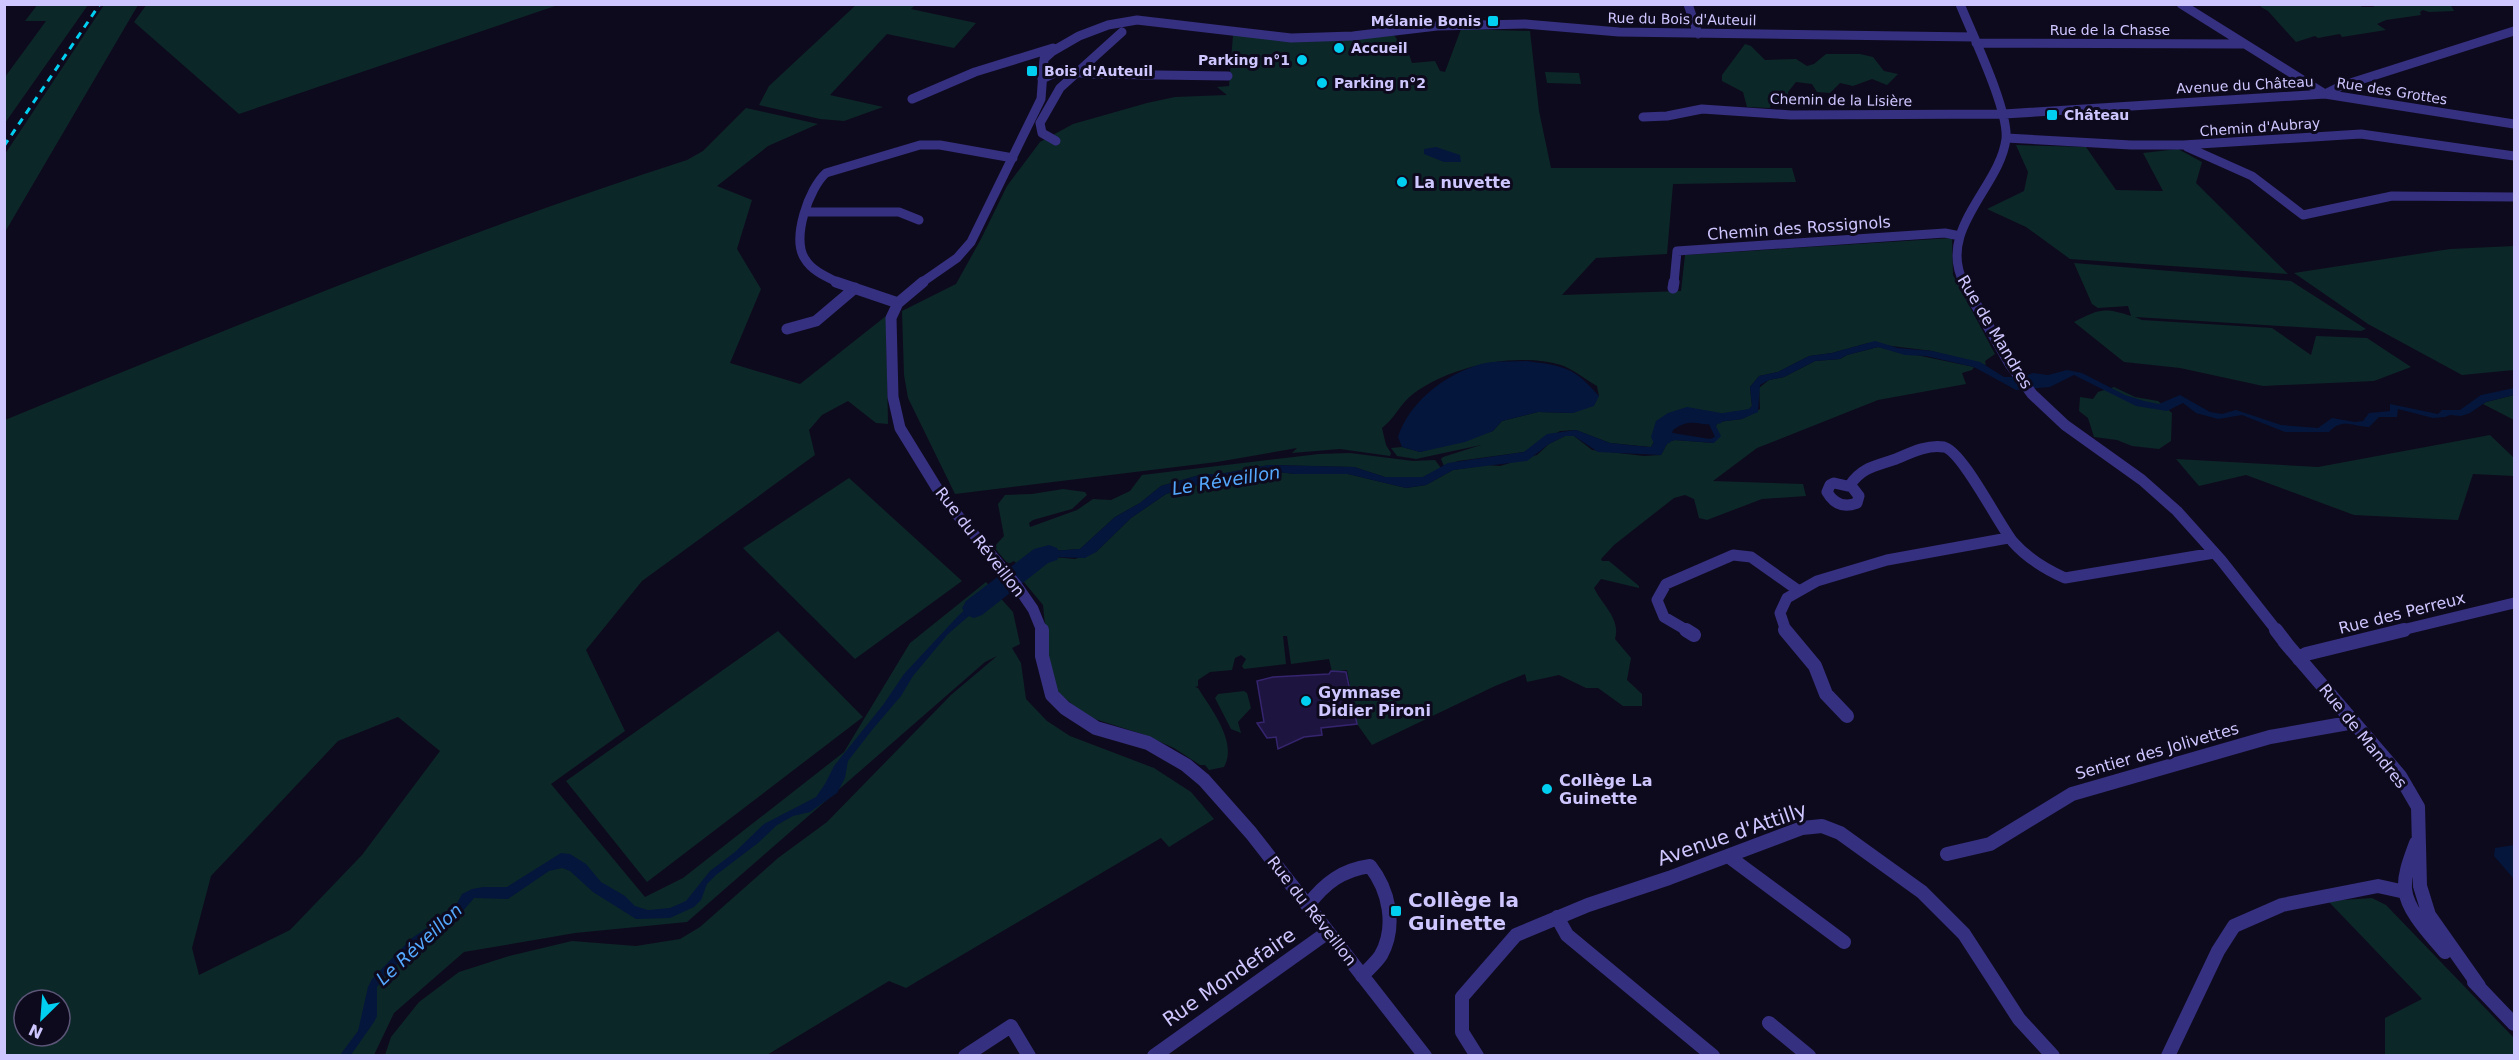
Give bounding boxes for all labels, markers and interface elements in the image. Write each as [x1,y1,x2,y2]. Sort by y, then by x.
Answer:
street label: Rue du Bois d'Auteuil [1607,10,1757,28]
place label: Mélanie Bonis [1371,13,1481,29]
marker: Mélanie Bonis [1486,14,1500,28]
street label: Rue de la Chasse [2050,22,2170,38]
place label: Accueil [1351,40,1408,56]
marker: Accueil [1332,41,1346,55]
place label: Parking n°1 [1198,52,1290,68]
marker: Parking n°1 [1295,53,1309,67]
place label: Bois d'Auteuil [1044,63,1153,79]
marker: Bois d'Auteuil [1025,64,1039,78]
street label: Avenue du Château [2176,73,2314,97]
street label: Rue des Grottes [2335,74,2449,108]
place label: Parking n°2 [1334,75,1426,91]
marker: Parking n°2 [1315,76,1329,90]
street label: Chemin de la Lisière [1770,91,1912,109]
place label: Château [2064,107,2129,123]
marker: Château [2045,108,2059,122]
street label: Chemin d'Aubray [2199,115,2321,139]
place label: La nuvette [1414,173,1511,192]
marker: La nuvette [1395,175,1409,189]
street label: Chemin des Rossignols [1707,212,1891,244]
street label: Rue de Mandres [1954,272,2036,392]
water label: Le Réveillon [1170,461,1282,499]
street label: Rue du Réveillon [931,483,1029,601]
street label: Rue des Perreux [2337,588,2467,638]
street label: Rue de Mandres [2315,680,2411,792]
place label: Gymnase Didier Pironi [1318,683,1431,720]
marker: Gymnase Didier Pironi [1299,694,1313,708]
street label: Sentier des Jolivettes [2073,719,2241,783]
place label: Collège La Guinette [1559,771,1652,808]
marker: Collège La Guinette [1540,782,1554,796]
street label: Avenue d'Attilly [1654,797,1810,871]
street label: Rue du Réveillon [1263,852,1361,970]
place label: Collège la Guinette [1408,888,1519,935]
water label: Le Réveillon [372,899,466,989]
marker: Collège la Guinette [1389,904,1403,918]
street label: Rue Mondefaire [1158,922,1300,1032]
north arrow [12,988,72,1048]
text: N [26,1020,46,1043]

